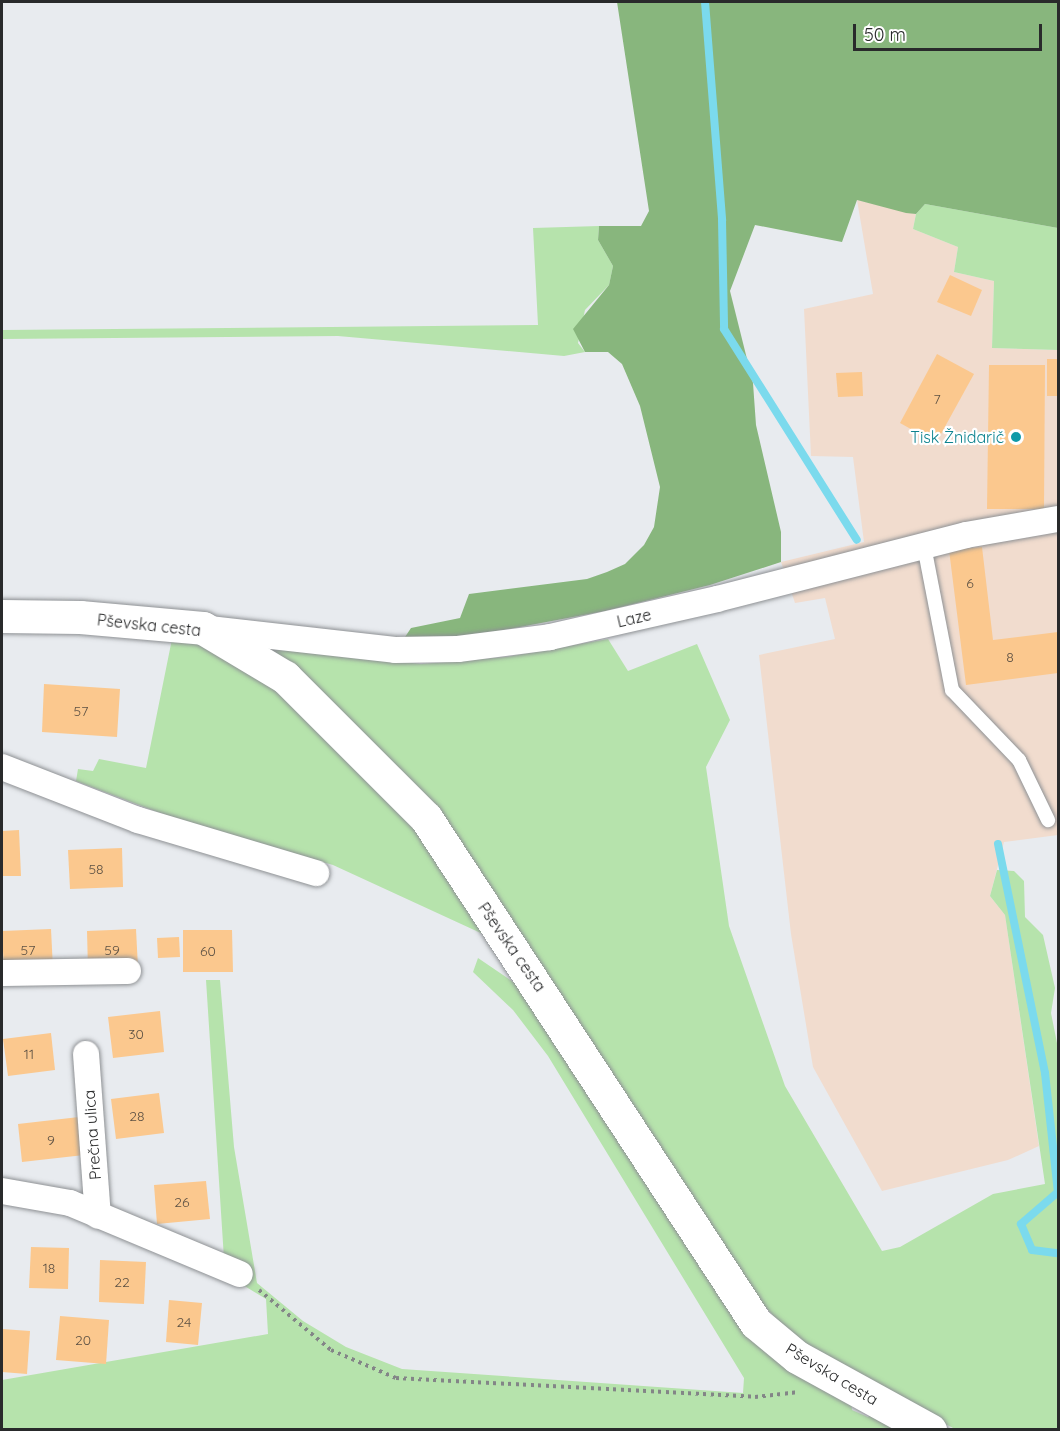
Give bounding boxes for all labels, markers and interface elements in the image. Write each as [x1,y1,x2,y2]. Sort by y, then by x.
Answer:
scale bar [856,12,1045,50]
text: 50 m [864,23,906,46]
house number: 7 [933,391,941,407]
place label: Tisk Žnidarič [910,427,1004,447]
marker: Tisk Žnidarič [1009,430,1023,444]
house number: 6 [966,575,974,591]
street label: Laze [615,605,653,631]
street label: Pševska cesta [96,610,202,640]
house number: 8 [1006,649,1014,665]
house number: 57 [74,703,88,719]
house number: 58 [88,861,104,877]
street label: Pševska cesta [474,899,550,995]
house number: 57 [21,942,35,958]
house number: 59 [104,942,120,958]
house number: 60 [200,943,216,959]
house number: 30 [128,1026,144,1042]
house number: 11 [24,1046,34,1062]
street label: Prečna ulica [79,1089,105,1181]
house number: 28 [129,1108,145,1124]
house number: 9 [47,1132,55,1148]
house number: 26 [174,1194,190,1210]
house number: 18 [43,1260,55,1276]
house number: 22 [114,1274,130,1290]
house number: 24 [177,1314,191,1330]
house number: 20 [75,1332,91,1348]
street label: Pševska cesta [782,1339,882,1409]

